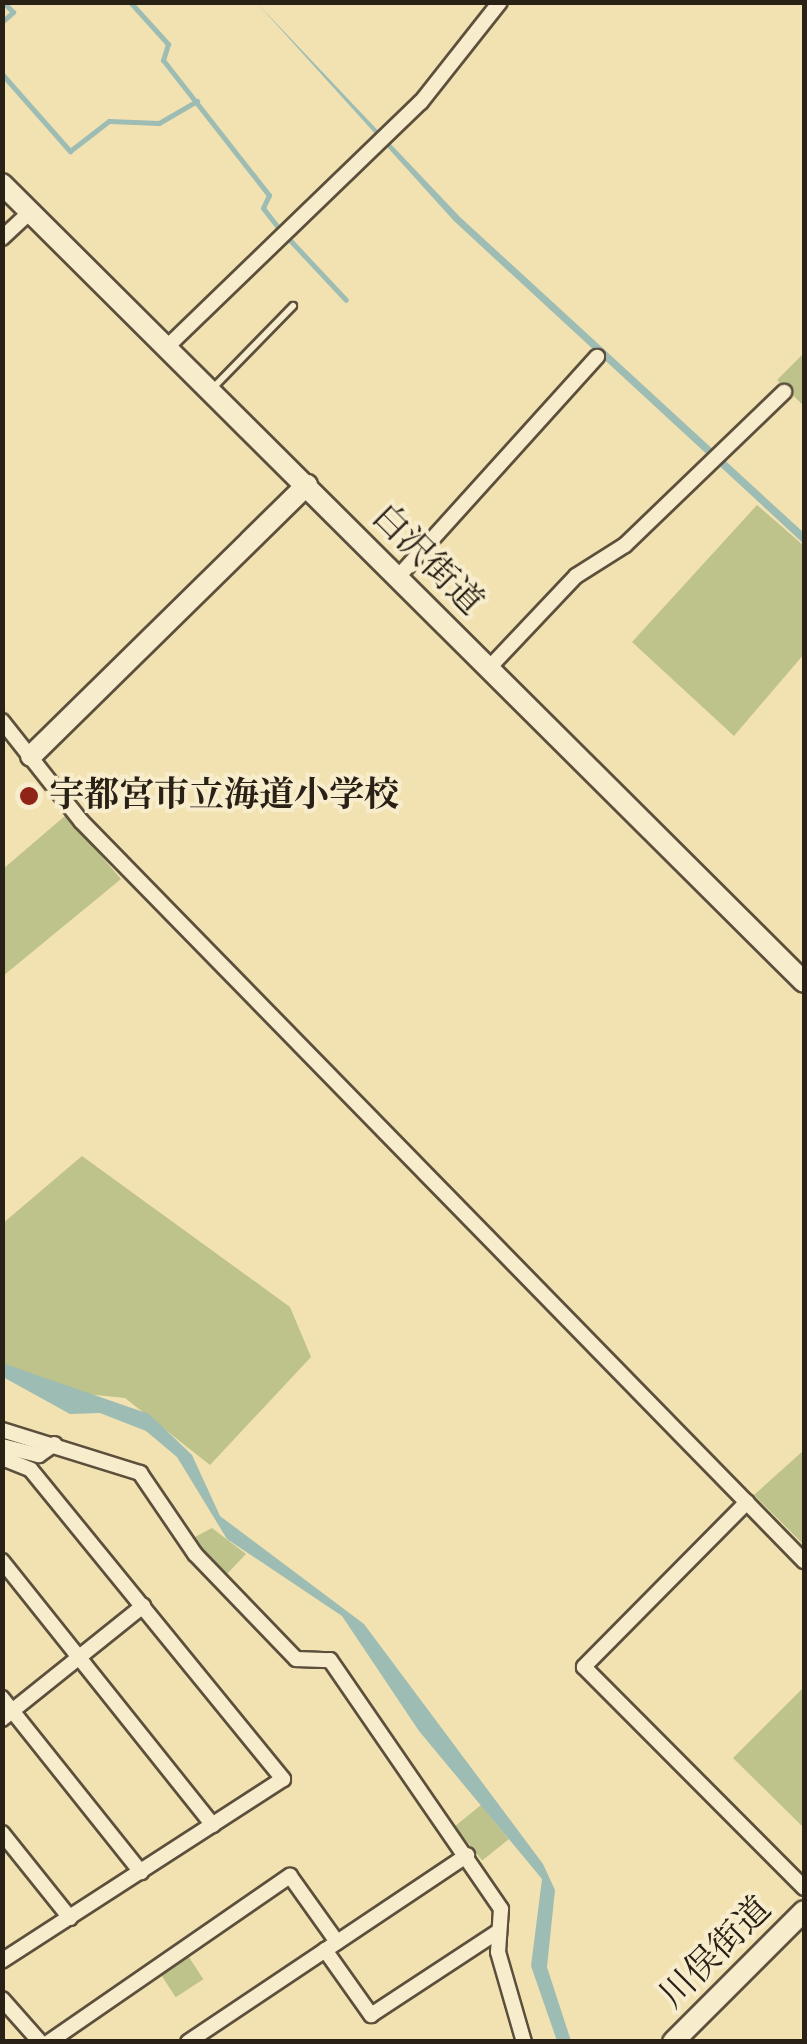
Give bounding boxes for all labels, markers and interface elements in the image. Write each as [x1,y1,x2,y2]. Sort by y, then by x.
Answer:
street label: 白沢街道 [363,496,491,624]
place label: 宇都宮市立海道小学校 [49,775,399,817]
marker: 宇都宮市立海道小学校 [18,785,40,807]
street label: 川俣街道 [652,1889,780,2017]

